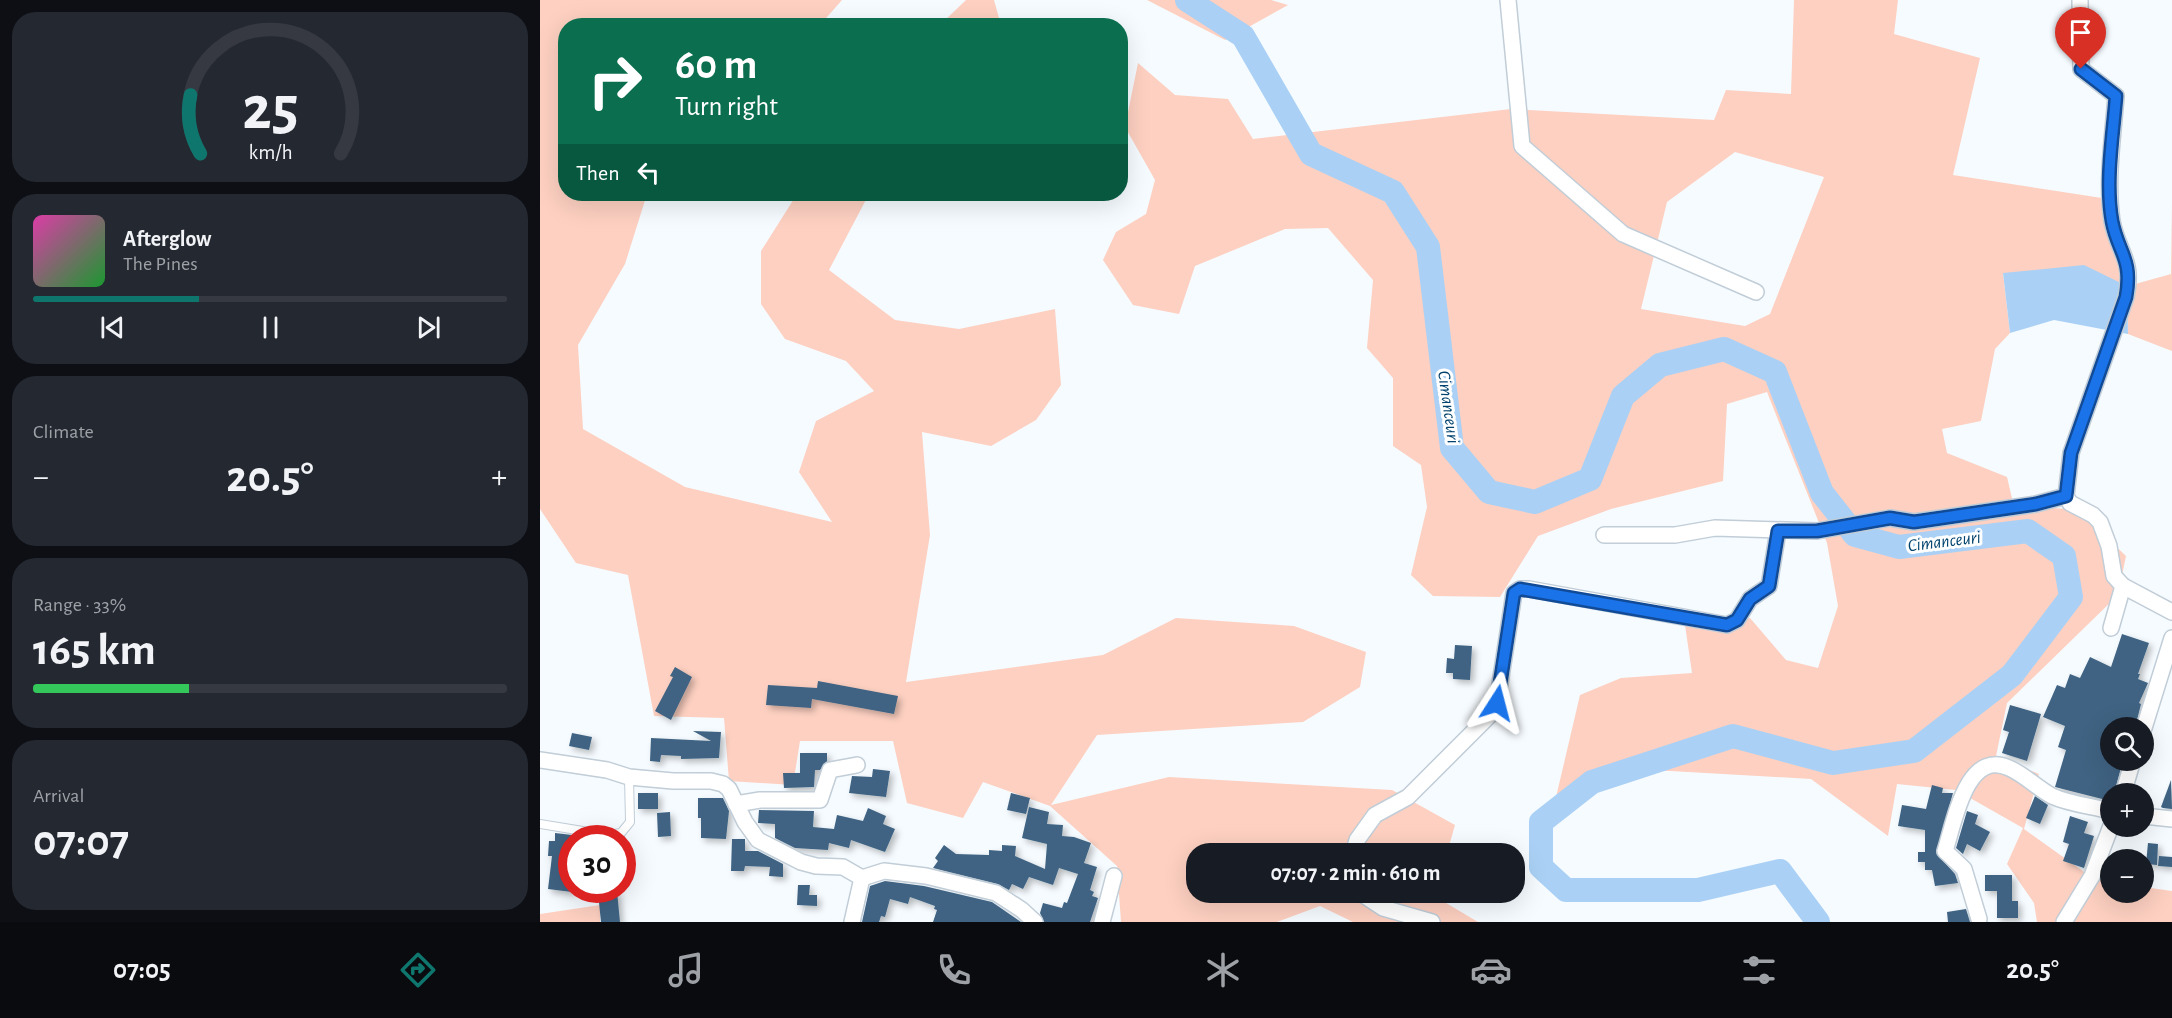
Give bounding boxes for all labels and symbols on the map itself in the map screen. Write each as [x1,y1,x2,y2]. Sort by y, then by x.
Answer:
pin [2055,7,2106,69]
water label: Cimanceuri [1434,370,1462,445]
water label: Cimanceuri [1907,529,1982,555]
position arrow [1465,671,1529,735]
speed limit sign: 30 [558,825,636,903]

